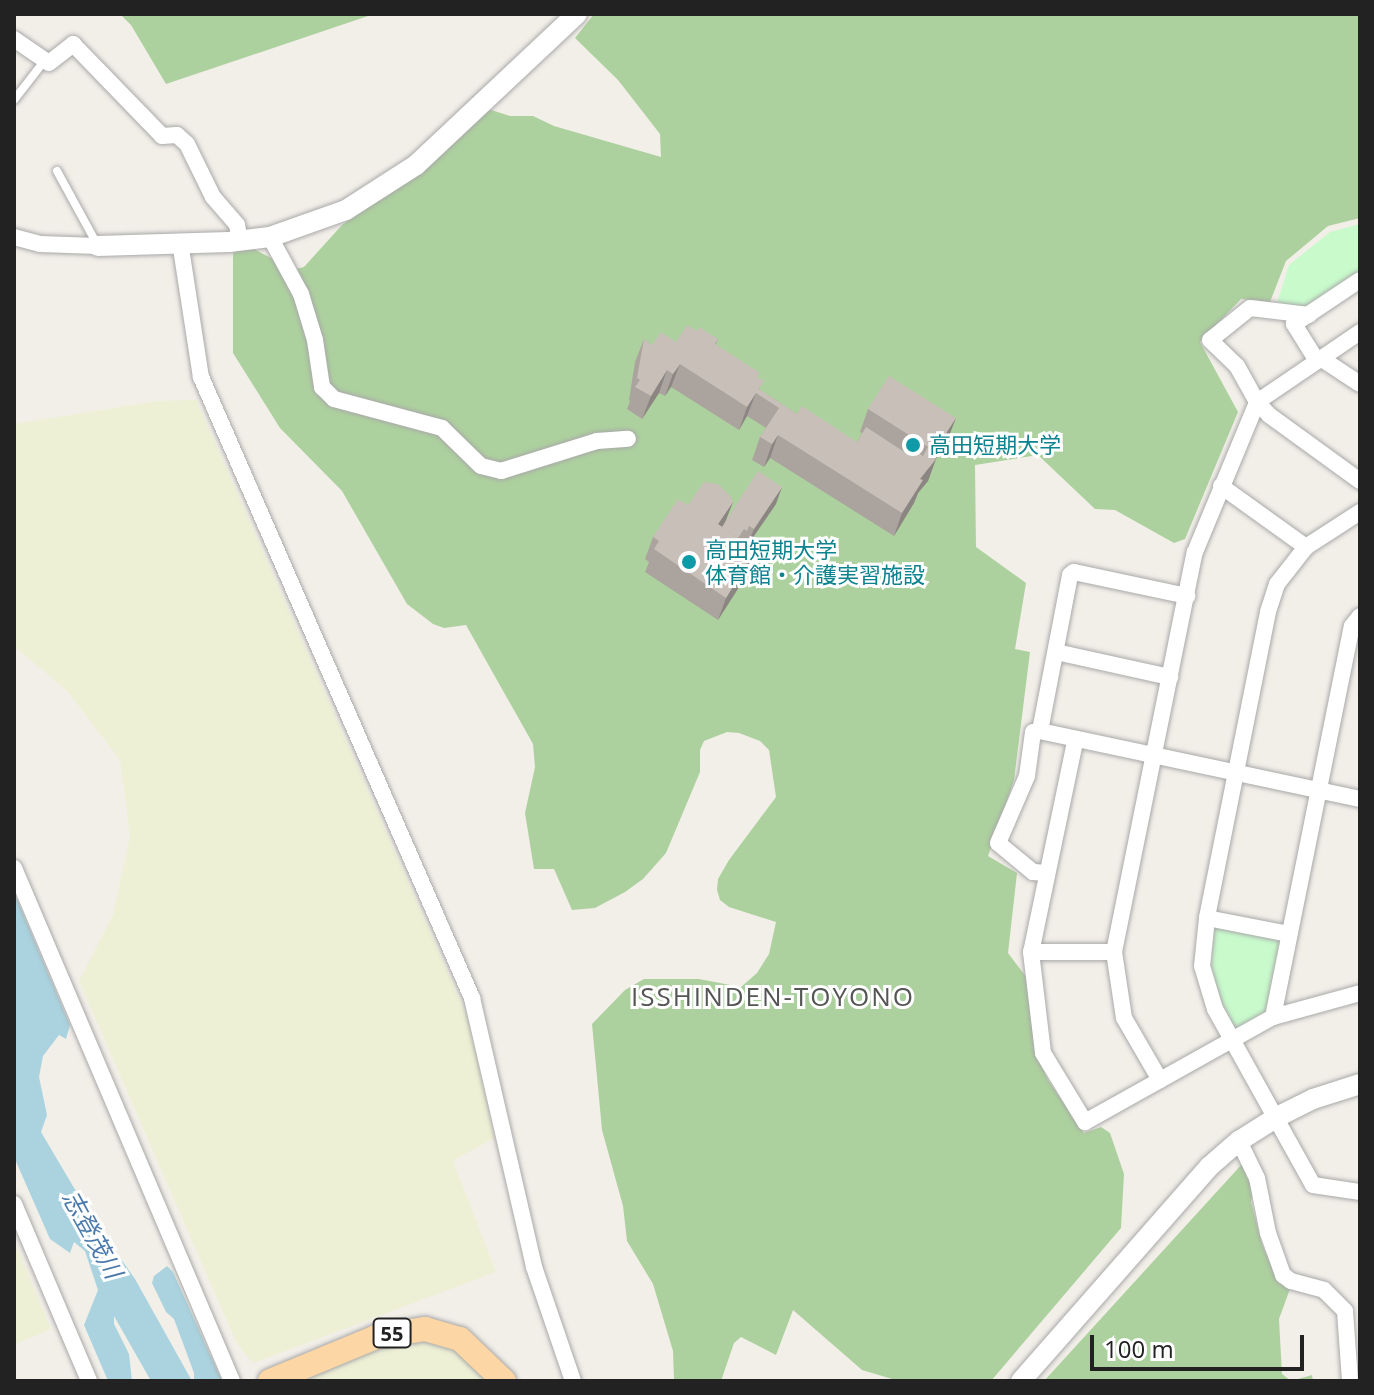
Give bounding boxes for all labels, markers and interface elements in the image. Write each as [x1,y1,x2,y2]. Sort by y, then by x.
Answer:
place label: 高田短期大学 [929,432,1061,458]
marker: 高田短期大学 [904,436,922,454]
place label: 高田短期大学 体育館・介護実習施設 [705,536,925,588]
marker: 高田短期大学 体育館・介護実習施設 [680,553,698,571]
district label: ISSHINDEN-TOYONO [631,981,915,1013]
water label: 志登茂川 [57,1185,129,1283]
road number: 55 [372,1317,412,1349]
scale bar [1094,1319,1308,1369]
text: 100 m [1104,1332,1174,1365]

